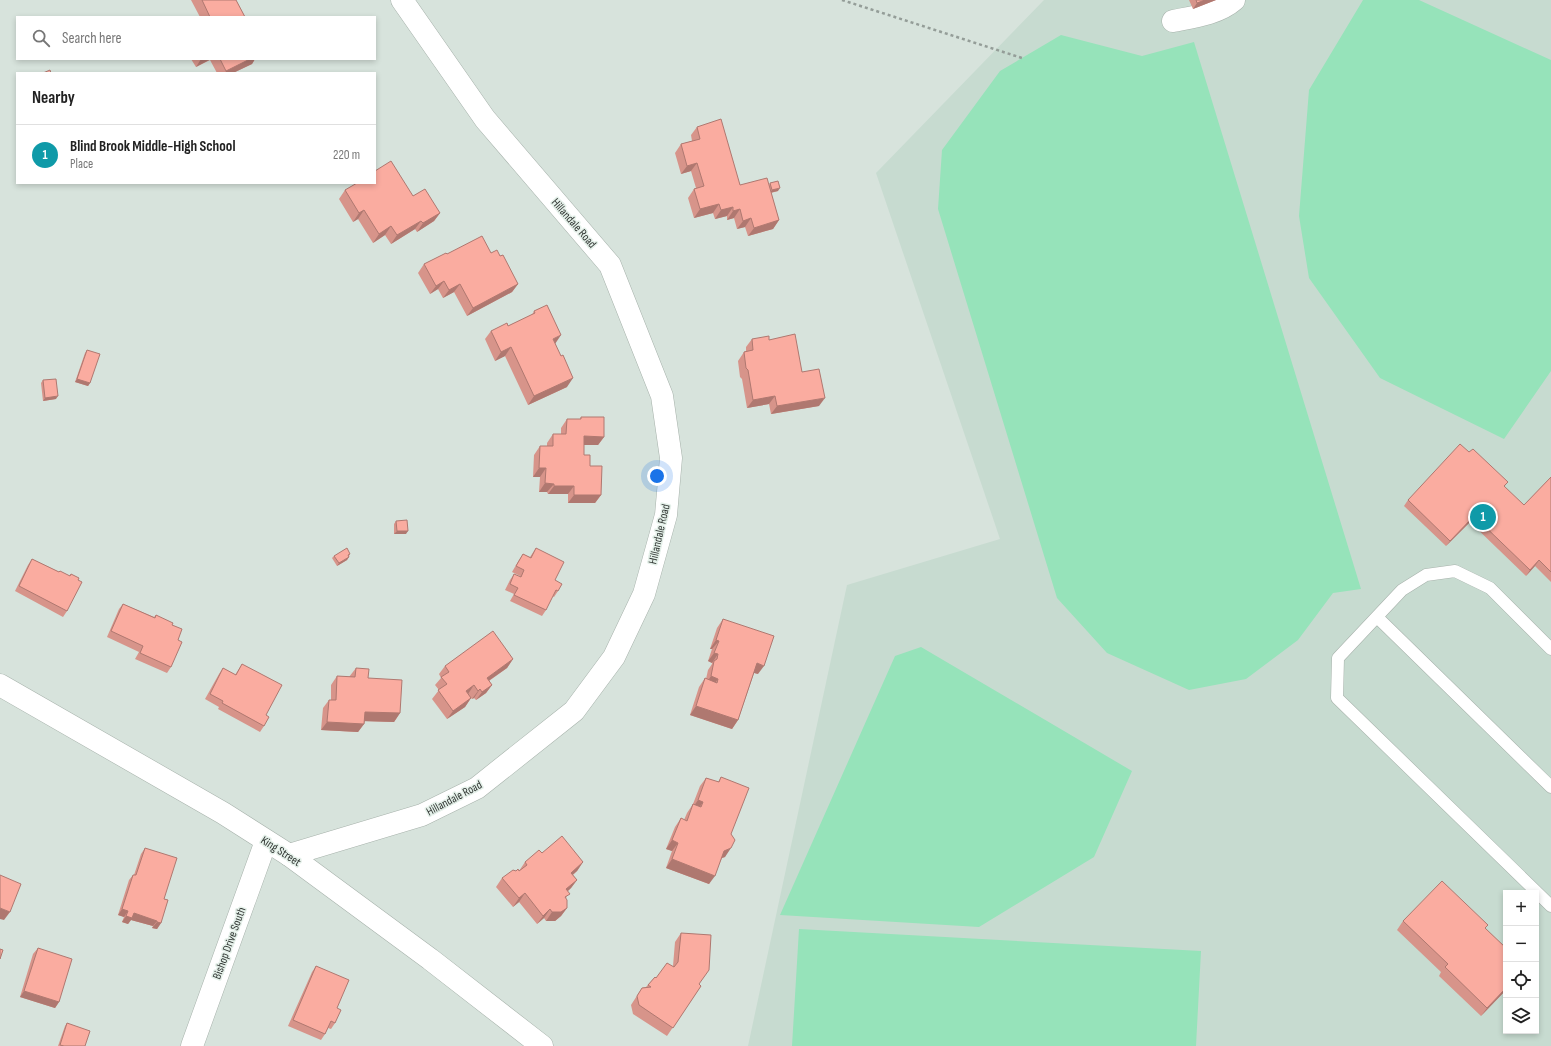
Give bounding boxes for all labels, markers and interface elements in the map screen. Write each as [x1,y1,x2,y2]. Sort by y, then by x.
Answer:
search box [16,16,376,60]
icon: search [30,27,52,49]
text: Search here [62,29,122,48]
text: Nearby [32,88,75,108]
text: Blind Brook Middle-High School [70,137,235,156]
text: 1 [42,147,48,163]
text: 220 m [333,147,360,163]
text: Place [70,156,93,172]
street label: Hillandale Road [548,195,599,251]
your location [647,466,667,486]
pin: 1 [1470,502,1496,532]
street label: Hillandale Road [645,503,674,566]
street label: Hillandale Road [424,777,485,819]
street label: King Street [258,833,304,870]
map controls [1503,890,1539,1034]
button: + [1503,890,1539,926]
street label: Bishop Drive South [209,905,249,981]
button: − [1503,926,1539,962]
button: locate [1503,962,1539,998]
button: layers [1503,998,1539,1034]

